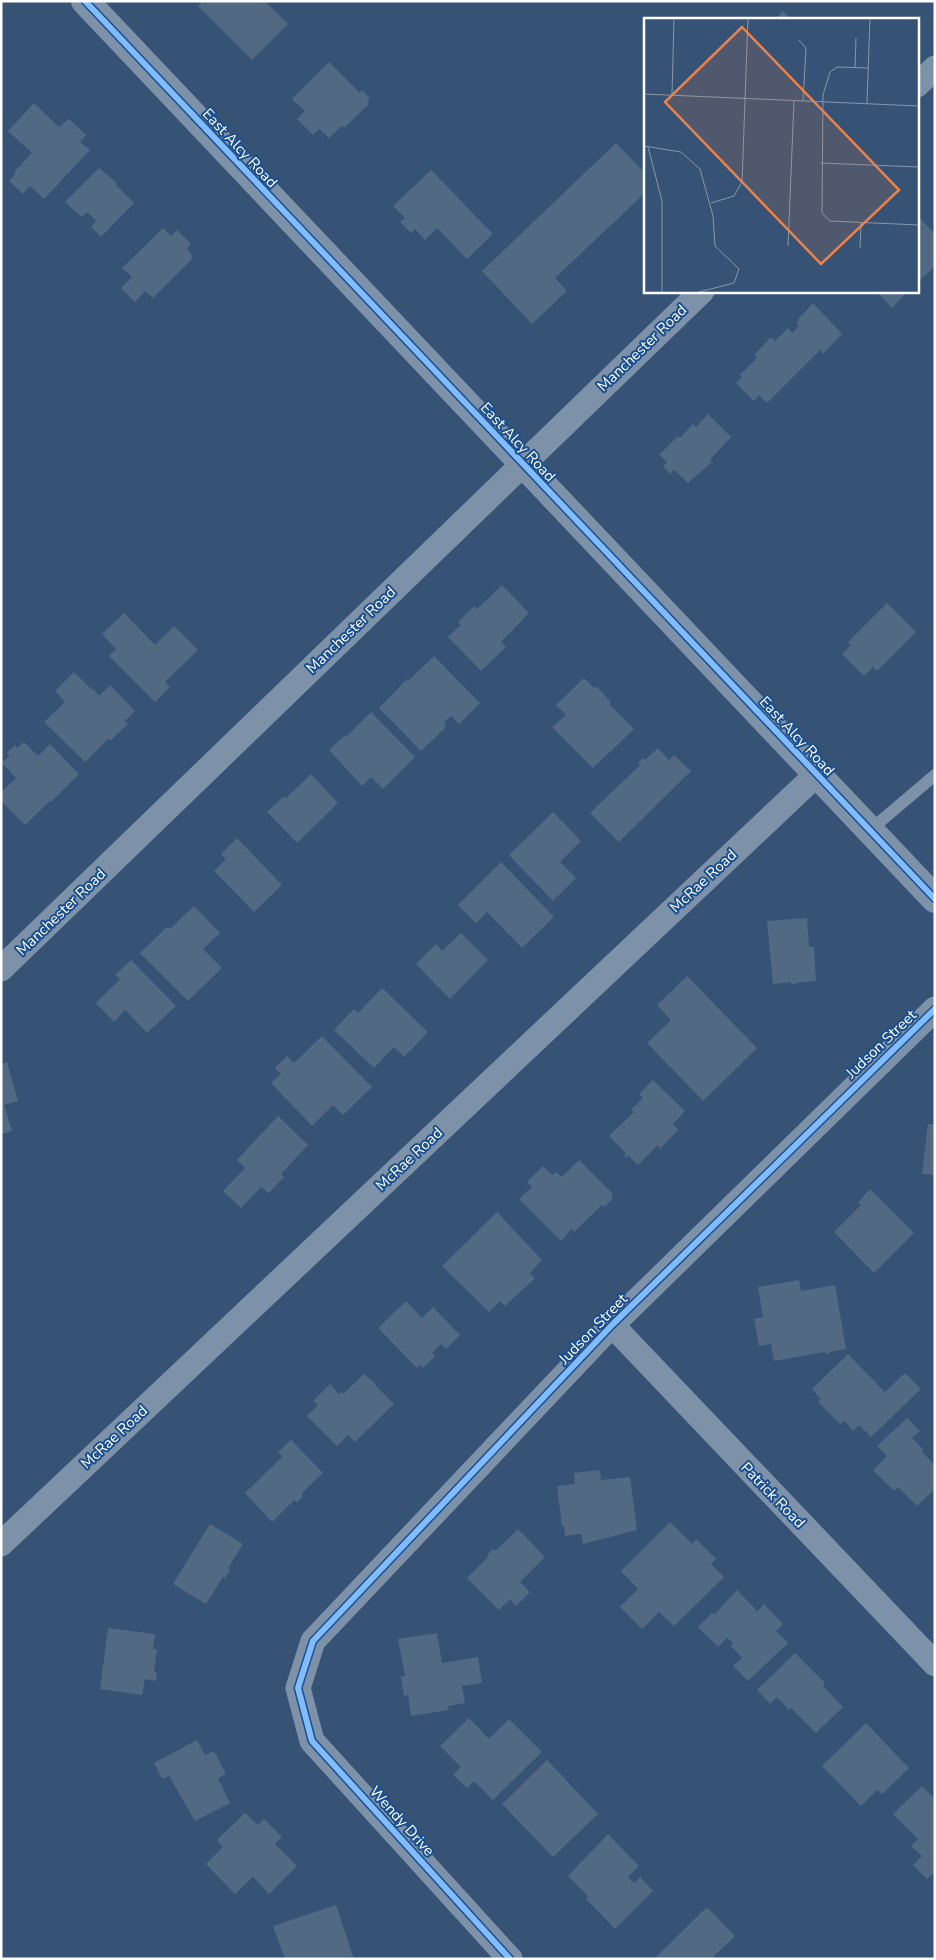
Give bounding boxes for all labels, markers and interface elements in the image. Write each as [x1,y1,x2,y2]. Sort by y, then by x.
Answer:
inset map [644,18,918,292]
street label: East Alcy Road [198,104,282,192]
street label: Manchester Road [593,300,691,396]
street label: East Alcy Road [476,398,560,486]
street label: Manchester Road [302,582,400,678]
street label: East Alcy Road [755,692,839,780]
street label: McRae Road [665,845,741,917]
street label: Manchester Road [12,864,110,960]
street label: Judson Street [841,1005,921,1083]
street label: McRae Road [371,1123,447,1195]
street label: Judson Street [554,1289,632,1369]
street label: McRae Road [76,1401,152,1473]
street label: Patrick Road [736,1458,810,1532]
street label: Wendy Drive [365,1782,439,1860]

